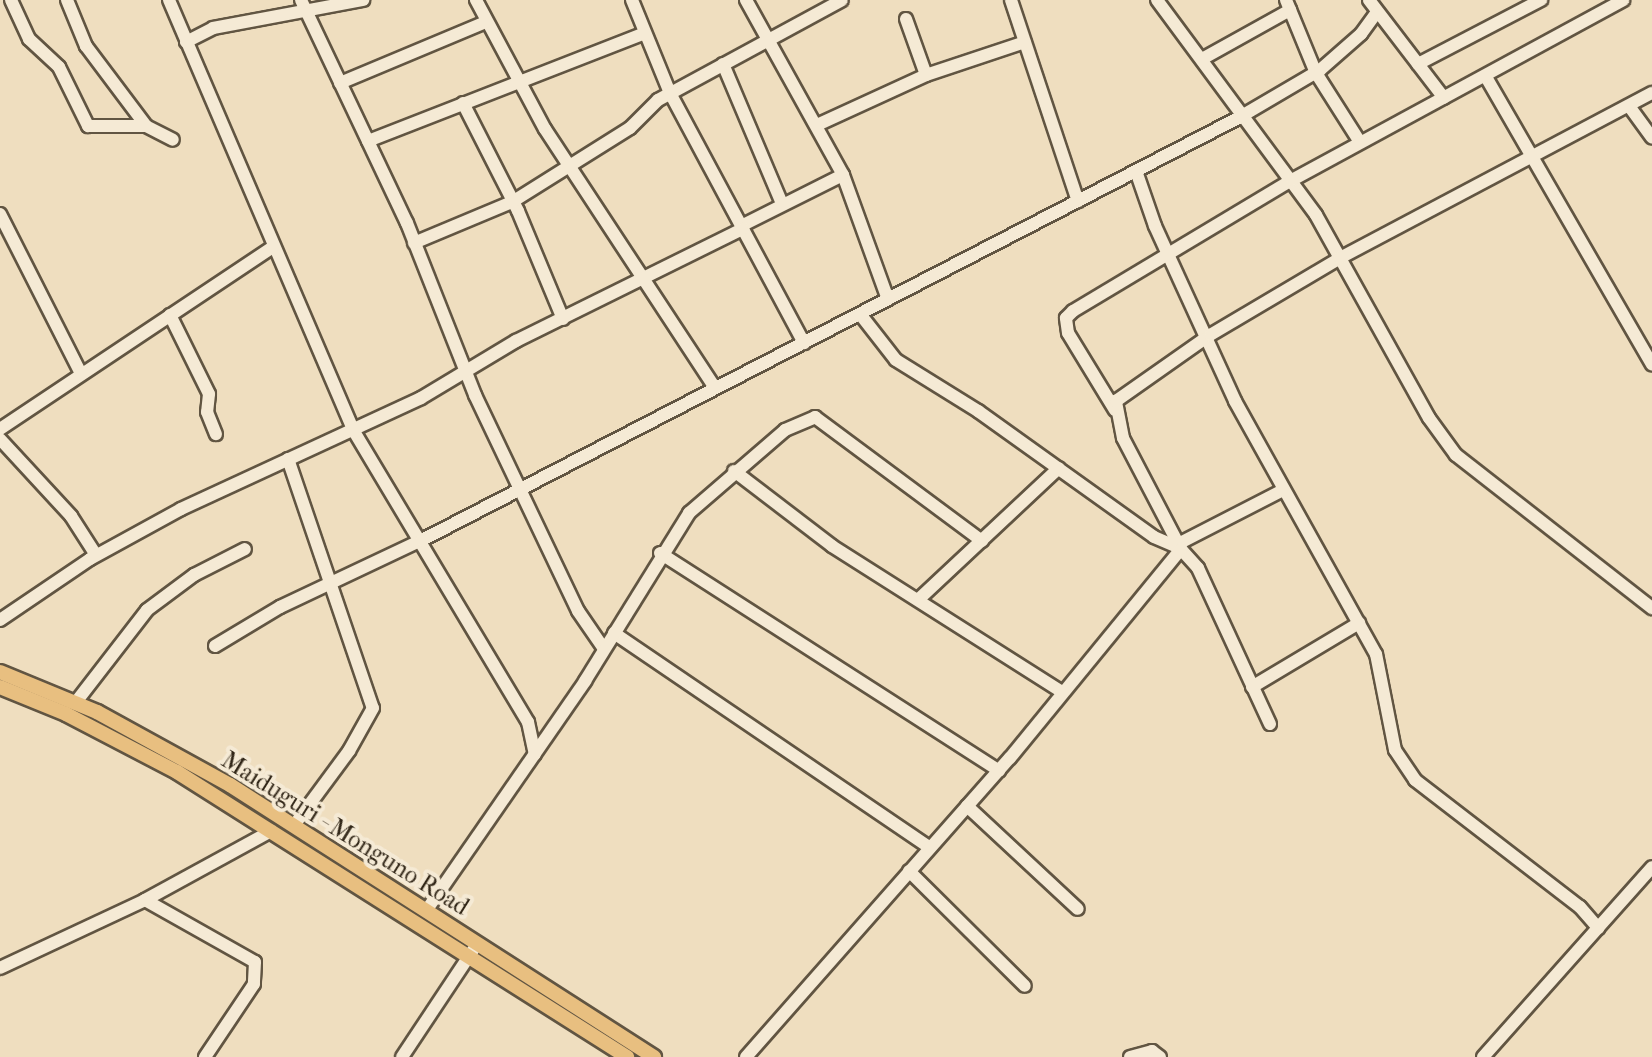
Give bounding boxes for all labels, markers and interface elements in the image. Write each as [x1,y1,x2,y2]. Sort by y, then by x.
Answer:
street label: Maiduguri - Monguno Road [216,746,474,922]

